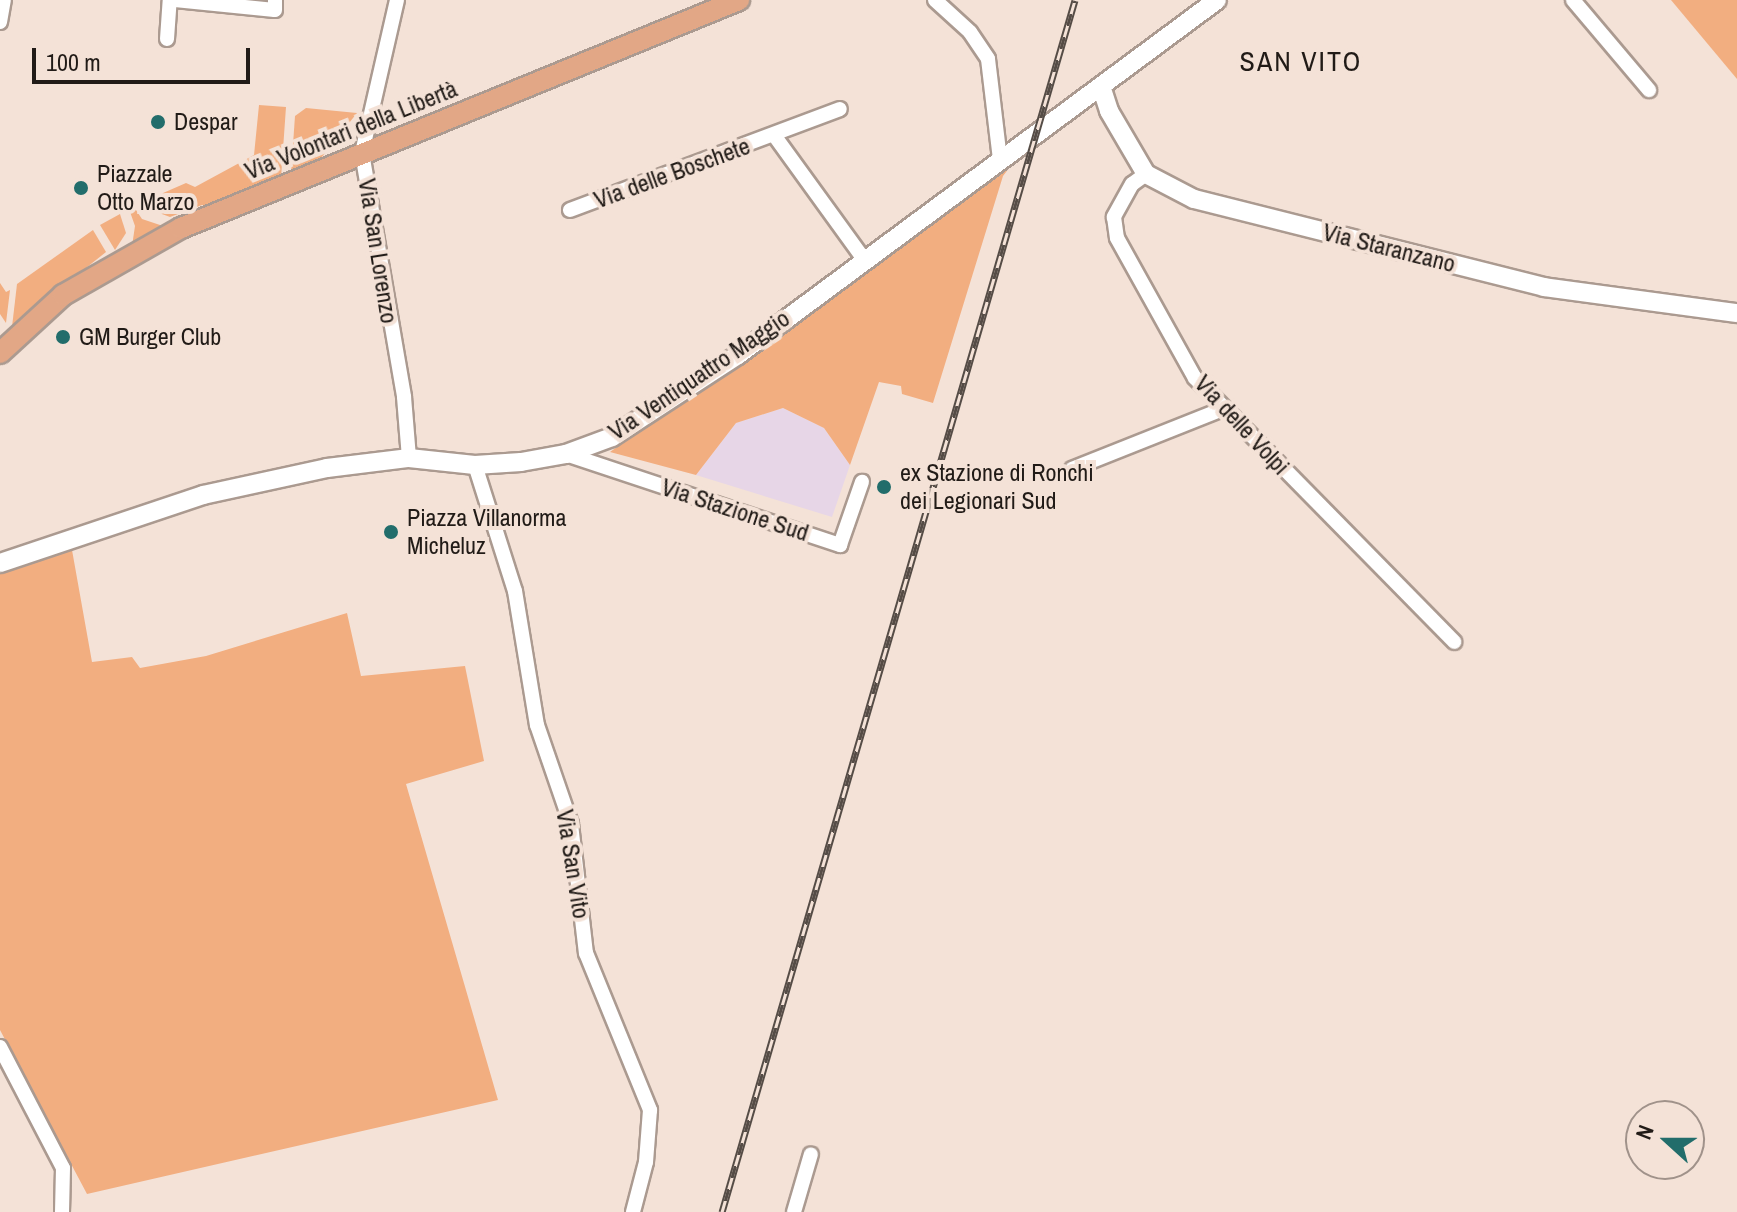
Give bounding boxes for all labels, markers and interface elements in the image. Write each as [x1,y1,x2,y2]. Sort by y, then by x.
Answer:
scale bar [36,32,254,82]
district label: SAN VITO [1240,44,1362,78]
text: 100 m [46,46,101,78]
street label: Via Volontari della Libertà [241,74,461,186]
place label: Despar [174,108,237,136]
marker: Despar [149,113,167,131]
street label: Via delle Boschete [590,131,754,215]
place label: Piazzale Otto Marzo [97,160,194,216]
street label: Via San Lorenzo [352,177,404,325]
marker: Piazzale Otto Marzo [72,179,90,197]
street label: Via Staranzano [1320,218,1458,278]
street label: Via Ventiquattro Maggio [603,304,795,446]
place label: GM Burger Club [79,323,221,351]
marker: GM Burger Club [54,328,72,346]
street label: Via delle Volpi [1189,369,1295,481]
place label: ex Stazione di Ronchi dei Legionari Sud [900,459,1094,515]
street label: Via Stazione Sud [658,473,812,547]
marker: ex Stazione di Ronchi dei Legionari Sud [875,478,893,496]
place label: Piazza Villanorma Micheluz [407,504,566,560]
marker: Piazza Villanorma Micheluz [382,523,400,541]
street label: Via San Vito [550,807,596,921]
north arrow [1625,1100,1705,1180]
text: N [1628,1121,1661,1144]

